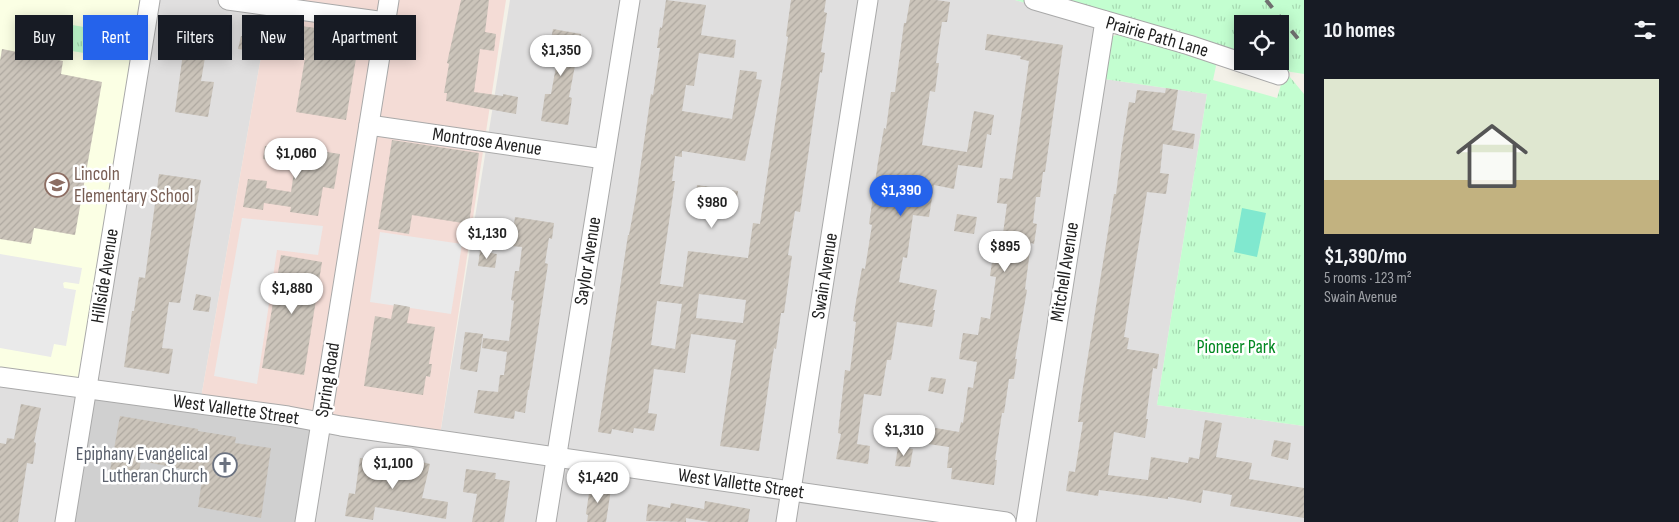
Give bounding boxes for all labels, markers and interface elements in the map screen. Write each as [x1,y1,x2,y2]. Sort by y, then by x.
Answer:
street label: Prairie Path Lane [1103,11,1211,63]
chip: Buy [15,15,73,60]
chip: Rent [83,15,148,60]
chip: Filters [158,15,232,60]
chip: New [242,15,304,60]
chip: Apartment [314,15,416,60]
map controls [1234,15,1289,70]
button: locate [1234,15,1289,70]
icon: filters [1631,16,1659,44]
text: 10 homes [1324,18,1395,43]
pin: $1,350 [520,34,602,77]
text: $1,350 [541,41,581,60]
icon: home [1447,111,1537,201]
street label: Montrose Avenue [431,123,543,161]
pin: $1,060 [255,138,337,180]
text: $1,060 [275,144,317,163]
place label: Lincoln Elementary School [74,163,193,208]
school or university icon: Lincoln Elementary School [44,172,70,198]
pin: $1,390 [860,174,942,217]
text: $1,390 [881,181,921,200]
pin: $980 [682,186,742,229]
text: $980 [697,193,727,212]
street label: Saylor Avenue [570,215,606,307]
pin: $1,130 [446,218,528,260]
street label: Mitchell Avenue [1046,221,1084,323]
text: $1,130 [467,224,507,243]
street label: Hillside Avenue [86,227,124,325]
pin: $895 [975,230,1035,273]
street label: Swain Avenue [807,231,843,321]
text: $895 [990,237,1020,256]
text: $1,390/mo [1324,244,1407,269]
text: 5 rooms · 123 m² [1324,269,1412,288]
pin: $1,880 [251,272,333,315]
text: $1,880 [271,279,313,298]
text: Swain Avenue [1324,288,1397,307]
park label: Pioneer Park [1196,336,1276,359]
street label: Spring Road [311,341,345,419]
street label: West Vallette Street [171,390,301,430]
pin: $1,310 [863,414,945,457]
text: $1,310 [884,421,924,440]
place label: Epiphany Evangelical Lutheran Church [76,443,208,488]
pin: $1,100 [352,448,434,490]
church icon: Epiphany Evangelical Lutheran Church [212,452,238,478]
text: $1,100 [373,454,413,473]
pin: $1,420 [557,462,639,504]
street label: West Vallette Street [676,464,806,504]
text: $1,420 [578,468,618,487]

